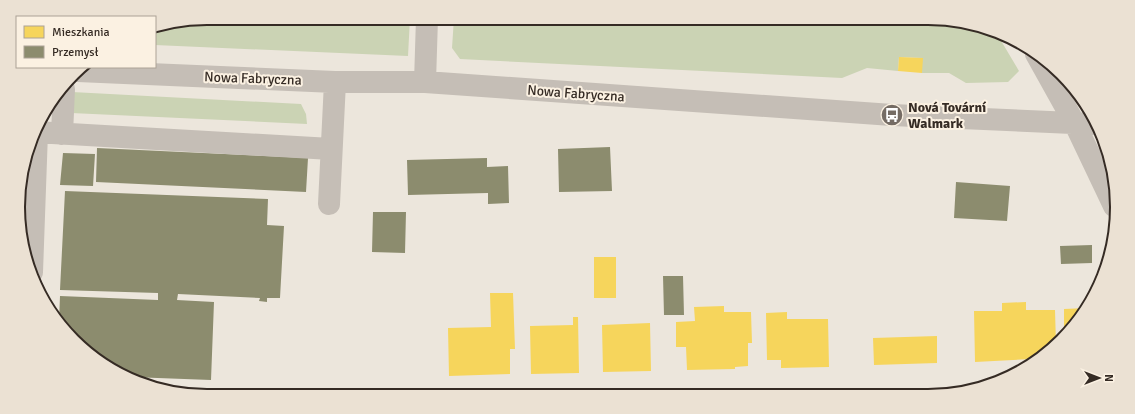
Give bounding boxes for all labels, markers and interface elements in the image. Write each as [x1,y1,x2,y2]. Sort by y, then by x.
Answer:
legend [16,16,156,68]
text: Mieszkania [52,25,110,40]
text: Przemysł [52,45,99,60]
street label: Nowa Fabryczna [204,68,302,89]
street label: Nowa Fabryczna [527,82,625,105]
place label: Nová Tovární Walmark [908,99,987,132]
bus stop icon: Nová Tovární Walmark [879,102,905,128]
north arrow [1079,358,1119,398]
text: N [1102,374,1115,382]

